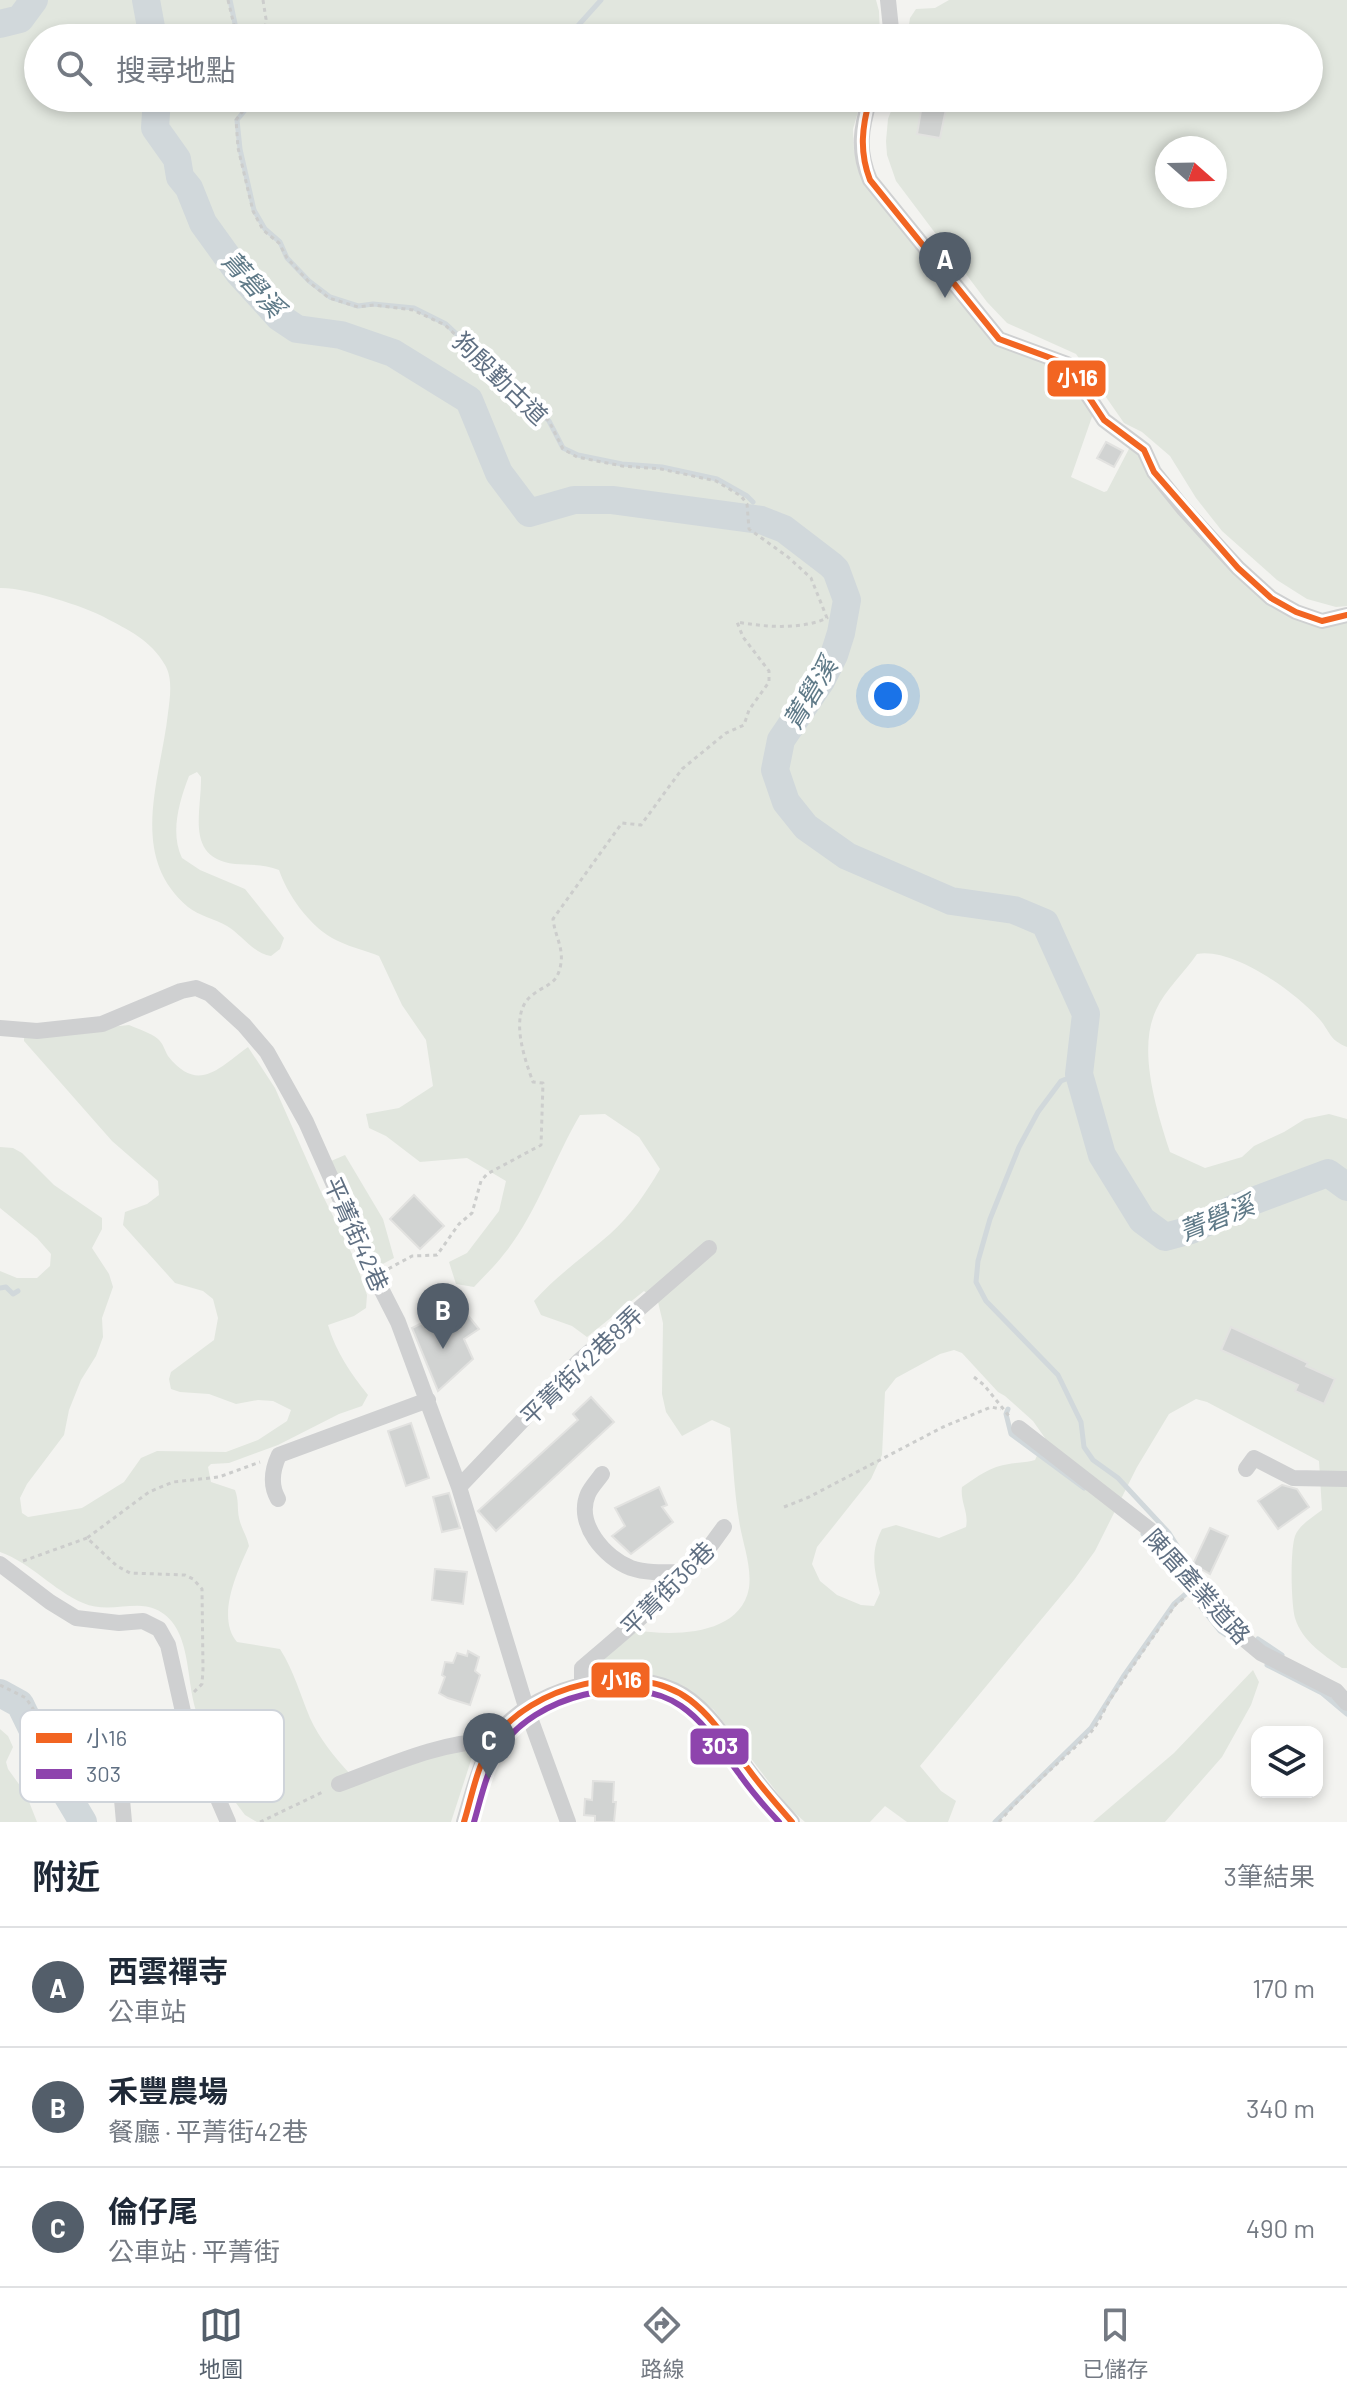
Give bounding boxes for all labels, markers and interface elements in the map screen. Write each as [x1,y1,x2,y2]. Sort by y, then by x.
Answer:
search box [24,24,1323,112]
icon: search [52,46,96,90]
text: 搜尋地點 [116,51,236,87]
north arrow [1155,136,1227,208]
pin: A [919,232,971,298]
water label: 菁礐溪 [216,244,294,325]
street label: 狗殷勤古道 [448,326,554,430]
line badge: 小16 [1046,359,1107,398]
text: 小16 [1056,364,1098,390]
water label: 菁礐溪 [776,648,844,734]
your location [868,676,908,716]
street label: 平菁街42巷 [319,1172,395,1296]
water label: 菁礐溪 [1174,1187,1262,1246]
pin: B [417,1283,469,1349]
street label: 平菁街42巷8弄 [514,1299,648,1431]
street label: 陳厝產業道路 [1139,1523,1257,1649]
street label: 平菁街36巷 [614,1535,720,1641]
line badge: 小16 [590,1661,651,1699]
text: 小16 [600,1666,642,1692]
legend [20,1710,284,1802]
pin: C [463,1713,515,1779]
text: 小16 [86,1724,127,1750]
map controls [1251,1726,1323,1798]
button: layers [1251,1726,1323,1798]
line badge: 303 [689,1727,750,1766]
text: 303 [702,1732,738,1758]
text: 303 [86,1760,121,1786]
text: 附近 [32,1855,100,1896]
text: 3筆結果 [1224,1860,1315,1891]
text: 西雲禪寺 [108,1952,228,1988]
text: A [49,1972,67,2003]
text: 170 m [1252,1972,1315,2003]
text: 公車站 [108,1995,186,2026]
text: 禾豐農場 [108,2072,228,2108]
text: B [50,2092,66,2123]
text: 340 m [1246,2092,1315,2123]
text: 餐廳 · 平菁街42巷 [108,2115,308,2146]
text: 倫仔尾 [108,2192,198,2228]
text: C [50,2212,66,2243]
text: 490 m [1246,2212,1315,2243]
text: 公車站 · 平菁街 [108,2235,280,2266]
tab: 地圖 [199,2303,243,2383]
tab: 路線 [640,2303,684,2383]
tab: 已儲存 [1082,2303,1148,2383]

